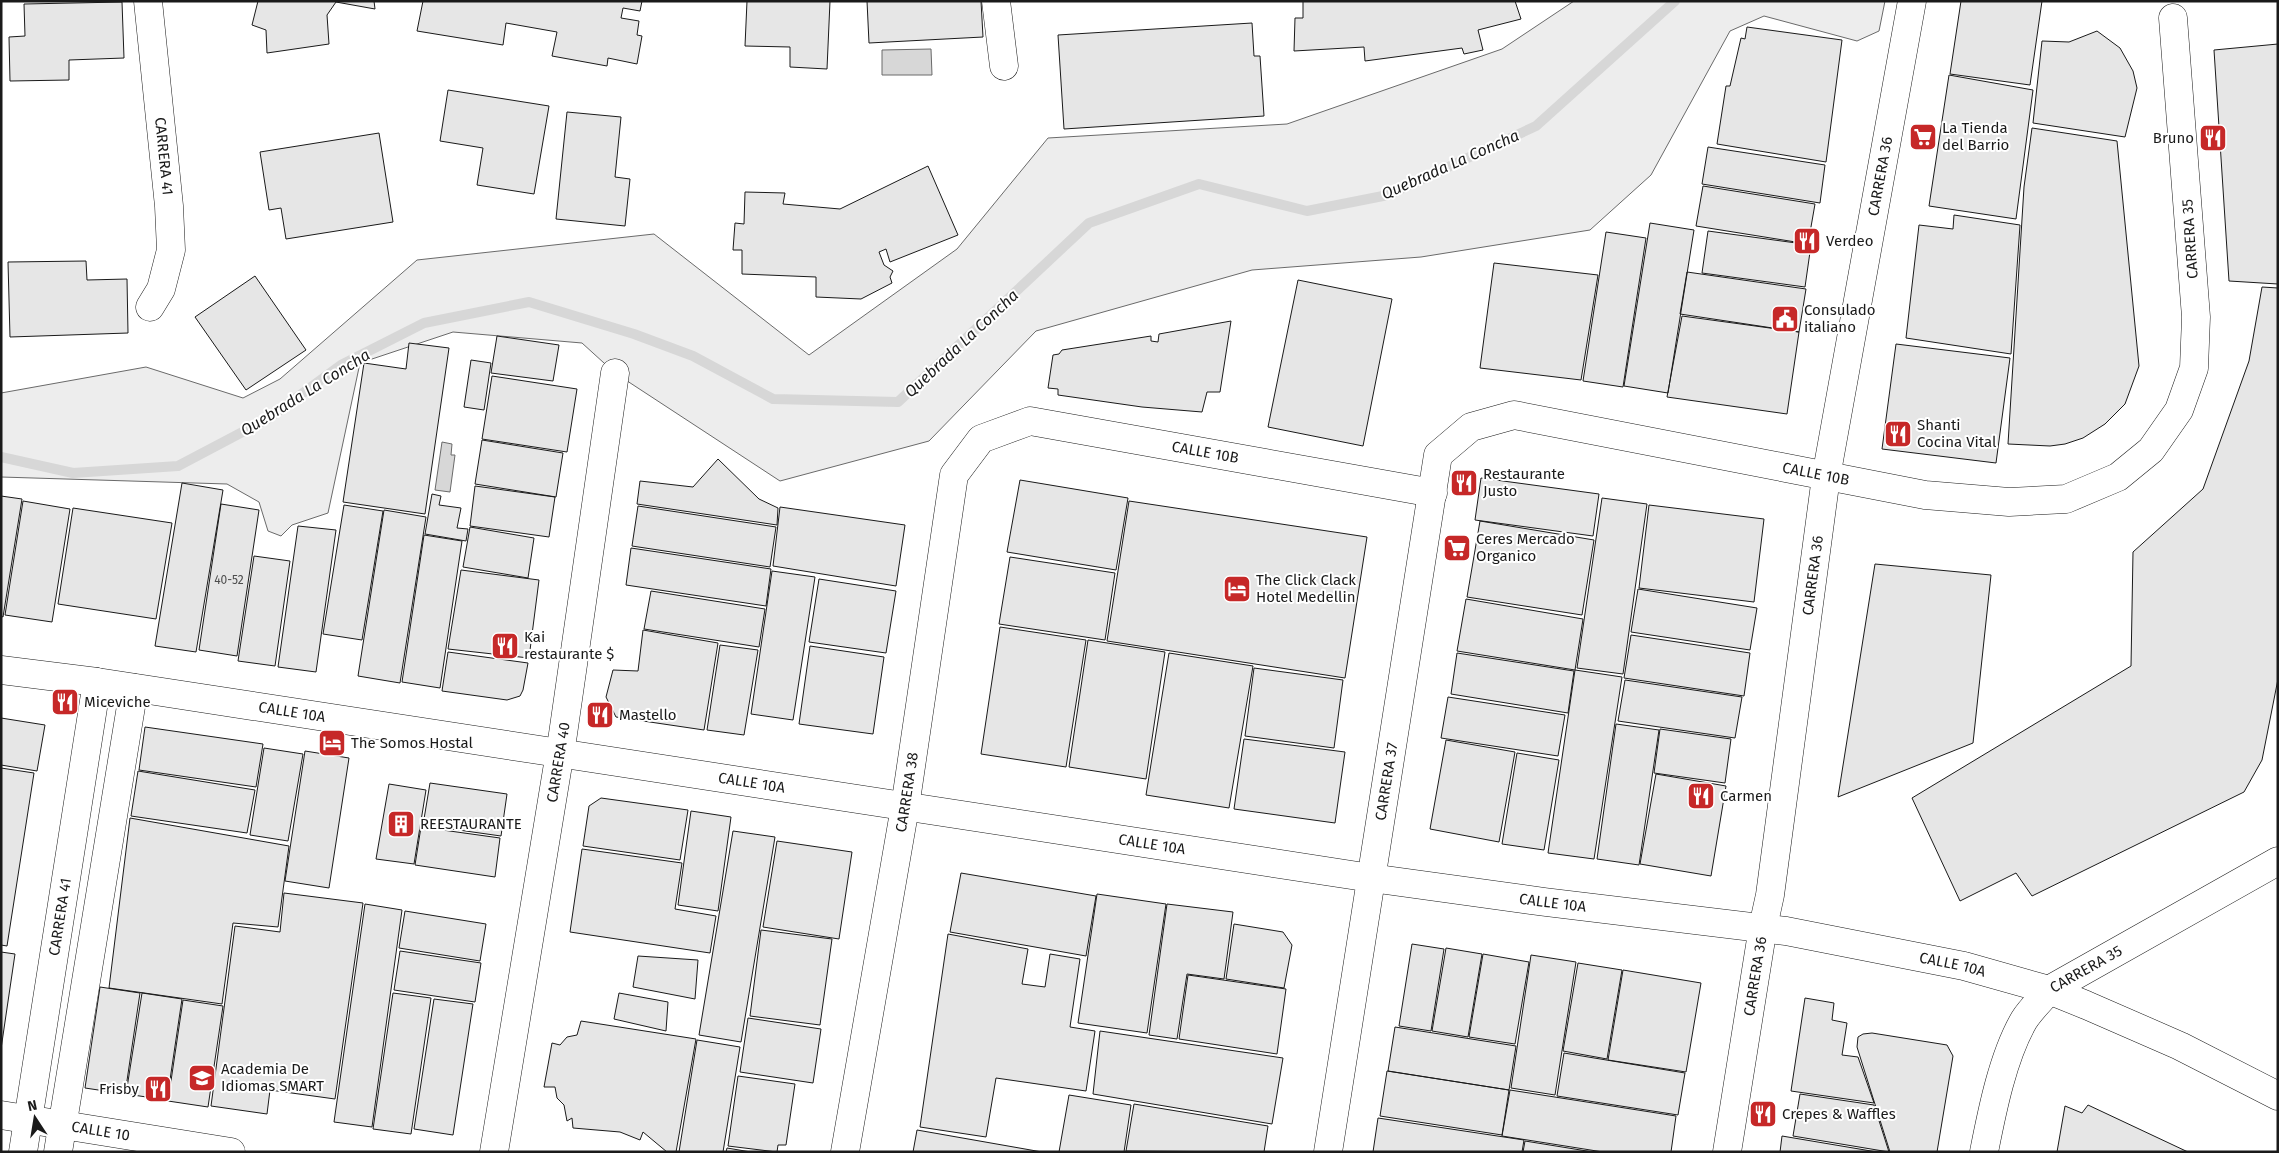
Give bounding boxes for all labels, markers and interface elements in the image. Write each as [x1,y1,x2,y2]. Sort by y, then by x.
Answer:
street label: CARRERA 41 [151,116,177,196]
place label: La Tienda del Barrio [1942,119,2009,154]
supermarket icon: La Tienda del Barrio [1908,122,1938,152]
restaurant icon: Bruno [2198,123,2228,153]
water label: Quebrada La Concha [1378,126,1522,203]
place label: Bruno [2153,129,2194,147]
street label: CARRERA 36 [1864,135,1896,218]
street label: CARRERA 35 [2178,199,2202,279]
restaurant icon: Verdeo [1792,226,1822,256]
place label: Verdeo [1826,232,1873,250]
water label: Quebrada La Concha [900,286,1022,401]
place label: Consulado italiano [1804,301,1876,336]
public building icon: Consulado italiano [1770,304,1800,334]
water label: Quebrada La Concha [237,345,373,440]
place label: Shanti Cocina Vital [1917,416,1997,451]
restaurant icon: Shanti Cocina Vital [1883,419,1913,449]
street label: CALLE 10B [1170,437,1240,467]
street label: CALLE 10B [1781,458,1851,489]
place label: Restaurante Justo [1483,465,1565,500]
restaurant icon: Restaurante Justo [1449,468,1479,498]
place label: Ceres Mercado Organico [1476,530,1575,565]
supermarket icon: Ceres Mercado Organico [1442,533,1472,563]
street label: CARRERA 36 [1799,535,1827,617]
place label: The Click Clack Hotel Medellin [1256,571,1356,606]
house number: 40-52 [214,573,244,587]
hotel icon: The Click Clack Hotel Medellin [1222,574,1252,604]
place label: Kai restaurante $ [524,628,614,663]
restaurant icon: Kai restaurante $ [490,631,520,661]
restaurant icon: Miceviche [50,687,80,717]
place label: Miceviche [84,693,151,711]
street label: CALLE 10A [257,698,327,726]
restaurant icon: Mastello [585,700,615,730]
place label: Mastello [619,706,677,724]
street label: CARRERA 40 [543,721,574,804]
hotel icon: The Somos Hostal [317,728,347,758]
place label: The Somos Hostal [351,734,474,752]
street label: CARRERA 37 [1371,741,1402,822]
street label: CARRERA 38 [892,751,922,834]
street label: CALLE 10A [717,769,787,797]
restaurant icon: Carmen [1686,781,1716,811]
place label: Carmen [1720,787,1772,805]
building icon: REESTAURANTE [386,809,416,839]
place label: REESTAURANTE [420,815,522,833]
street label: CALLE 10A [1117,830,1187,858]
street label: CARRERA 41 [45,877,75,957]
street label: CALLE 10A [1518,890,1588,916]
street label: CARRERA 36 [1740,935,1770,1017]
street label: CARRERA 35 [2047,942,2125,997]
street label: CALLE 10A [1918,948,1988,981]
place label: Academia De Idiomas SMART [221,1060,324,1095]
school or university icon: Academia De Idiomas SMART [187,1063,217,1093]
restaurant icon: Frisby [143,1074,173,1104]
place label: Frisby [99,1080,140,1098]
north arrow [10,1093,60,1143]
text: N [26,1096,39,1115]
restaurant icon: Crepes & Waffles [1748,1099,1778,1129]
place label: Crepes & Waffles [1782,1105,1896,1123]
street label: CALLE 10 [70,1117,131,1145]

